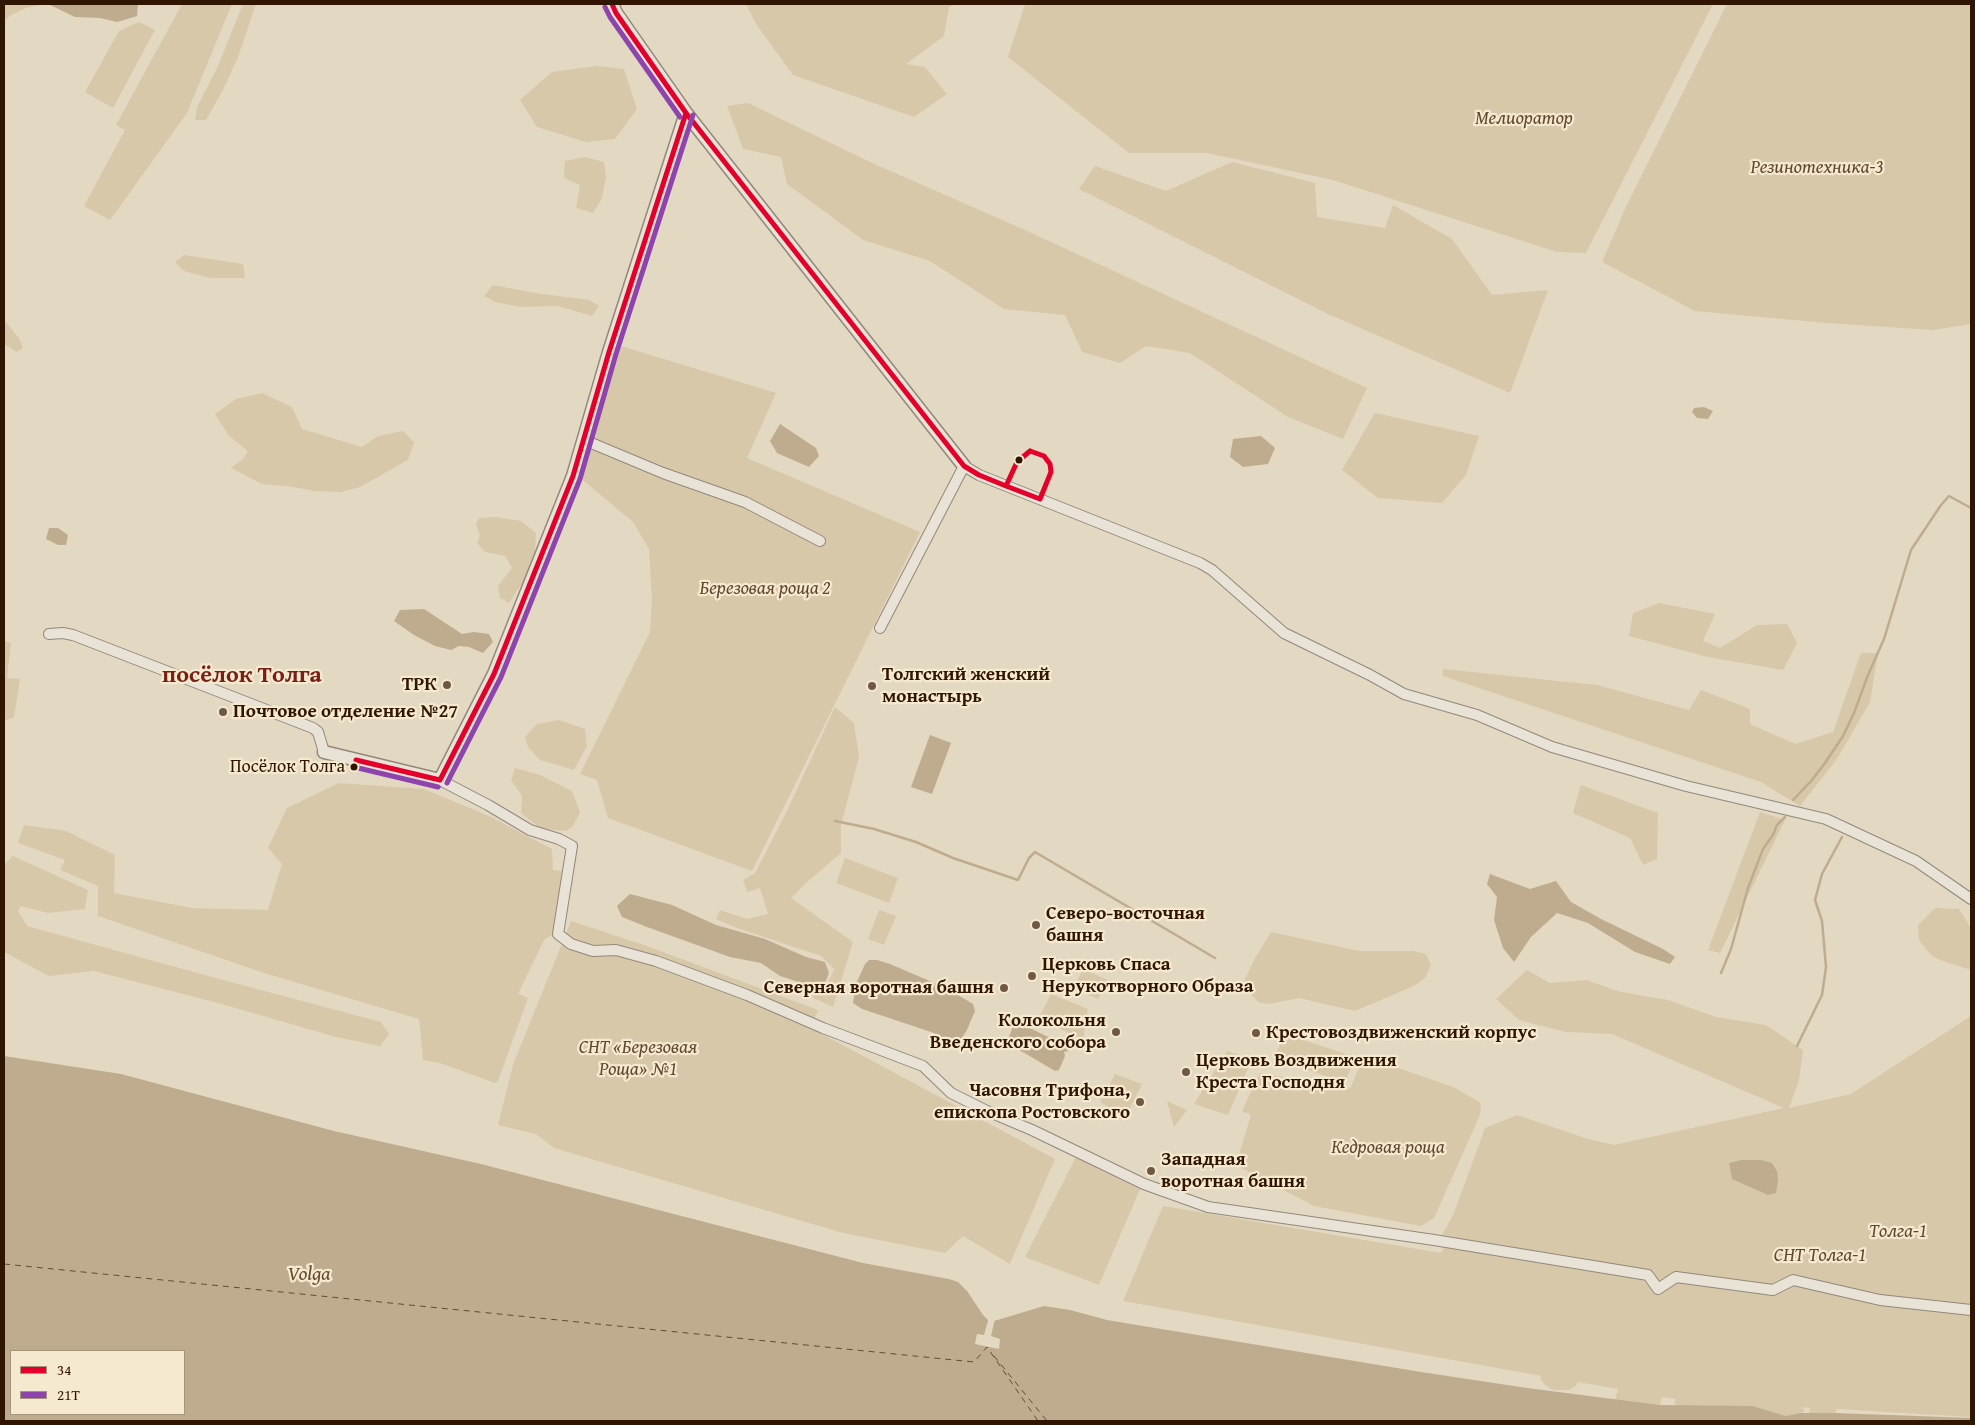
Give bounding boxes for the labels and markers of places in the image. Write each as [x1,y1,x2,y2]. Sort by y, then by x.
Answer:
unlabelled marker [1014,455,1024,465]
place label: Толгский женский монастырь [882,664,1050,708]
place label: ТРК [402,674,437,696]
marker: ТРК [441,679,453,691]
marker: Толгский женский монастырь [866,680,878,692]
place label: Почтовое отделение №27 [233,701,458,723]
marker: Почтовое отделение №27 [217,706,229,718]
place label: Посёлок Толга [230,756,345,778]
marker: Посёлок Толга [349,762,359,772]
place label: Северо-восточная башня [1046,903,1205,947]
marker: Северо-восточная башня [1030,919,1042,931]
place label: Церковь Спаса Нерукотворного Образа [1042,954,1254,998]
marker: Церковь Спаса Нерукотворного Образа [1026,970,1038,982]
place label: Северная воротная башня [764,977,994,999]
marker: Северная воротная башня [998,982,1010,994]
place label: Колокольня Введенского собора [930,1010,1106,1054]
place label: Крестовоздвиженский корпус [1266,1022,1536,1044]
marker: Колокольня Введенского собора [1110,1026,1122,1038]
marker: Крестовоздвиженский корпус [1250,1027,1262,1039]
place label: Церковь Воздвижения Креста Господня [1196,1050,1397,1094]
marker: Церковь Воздвижения Креста Господня [1180,1066,1192,1078]
place label: Часовня Трифона, епископа Ростовского [934,1080,1130,1124]
marker: Часовня Трифона, епископа Ростовского [1134,1096,1146,1108]
place label: Западная воротная башня [1161,1149,1305,1193]
marker: Западная воротная башня [1145,1165,1157,1177]

